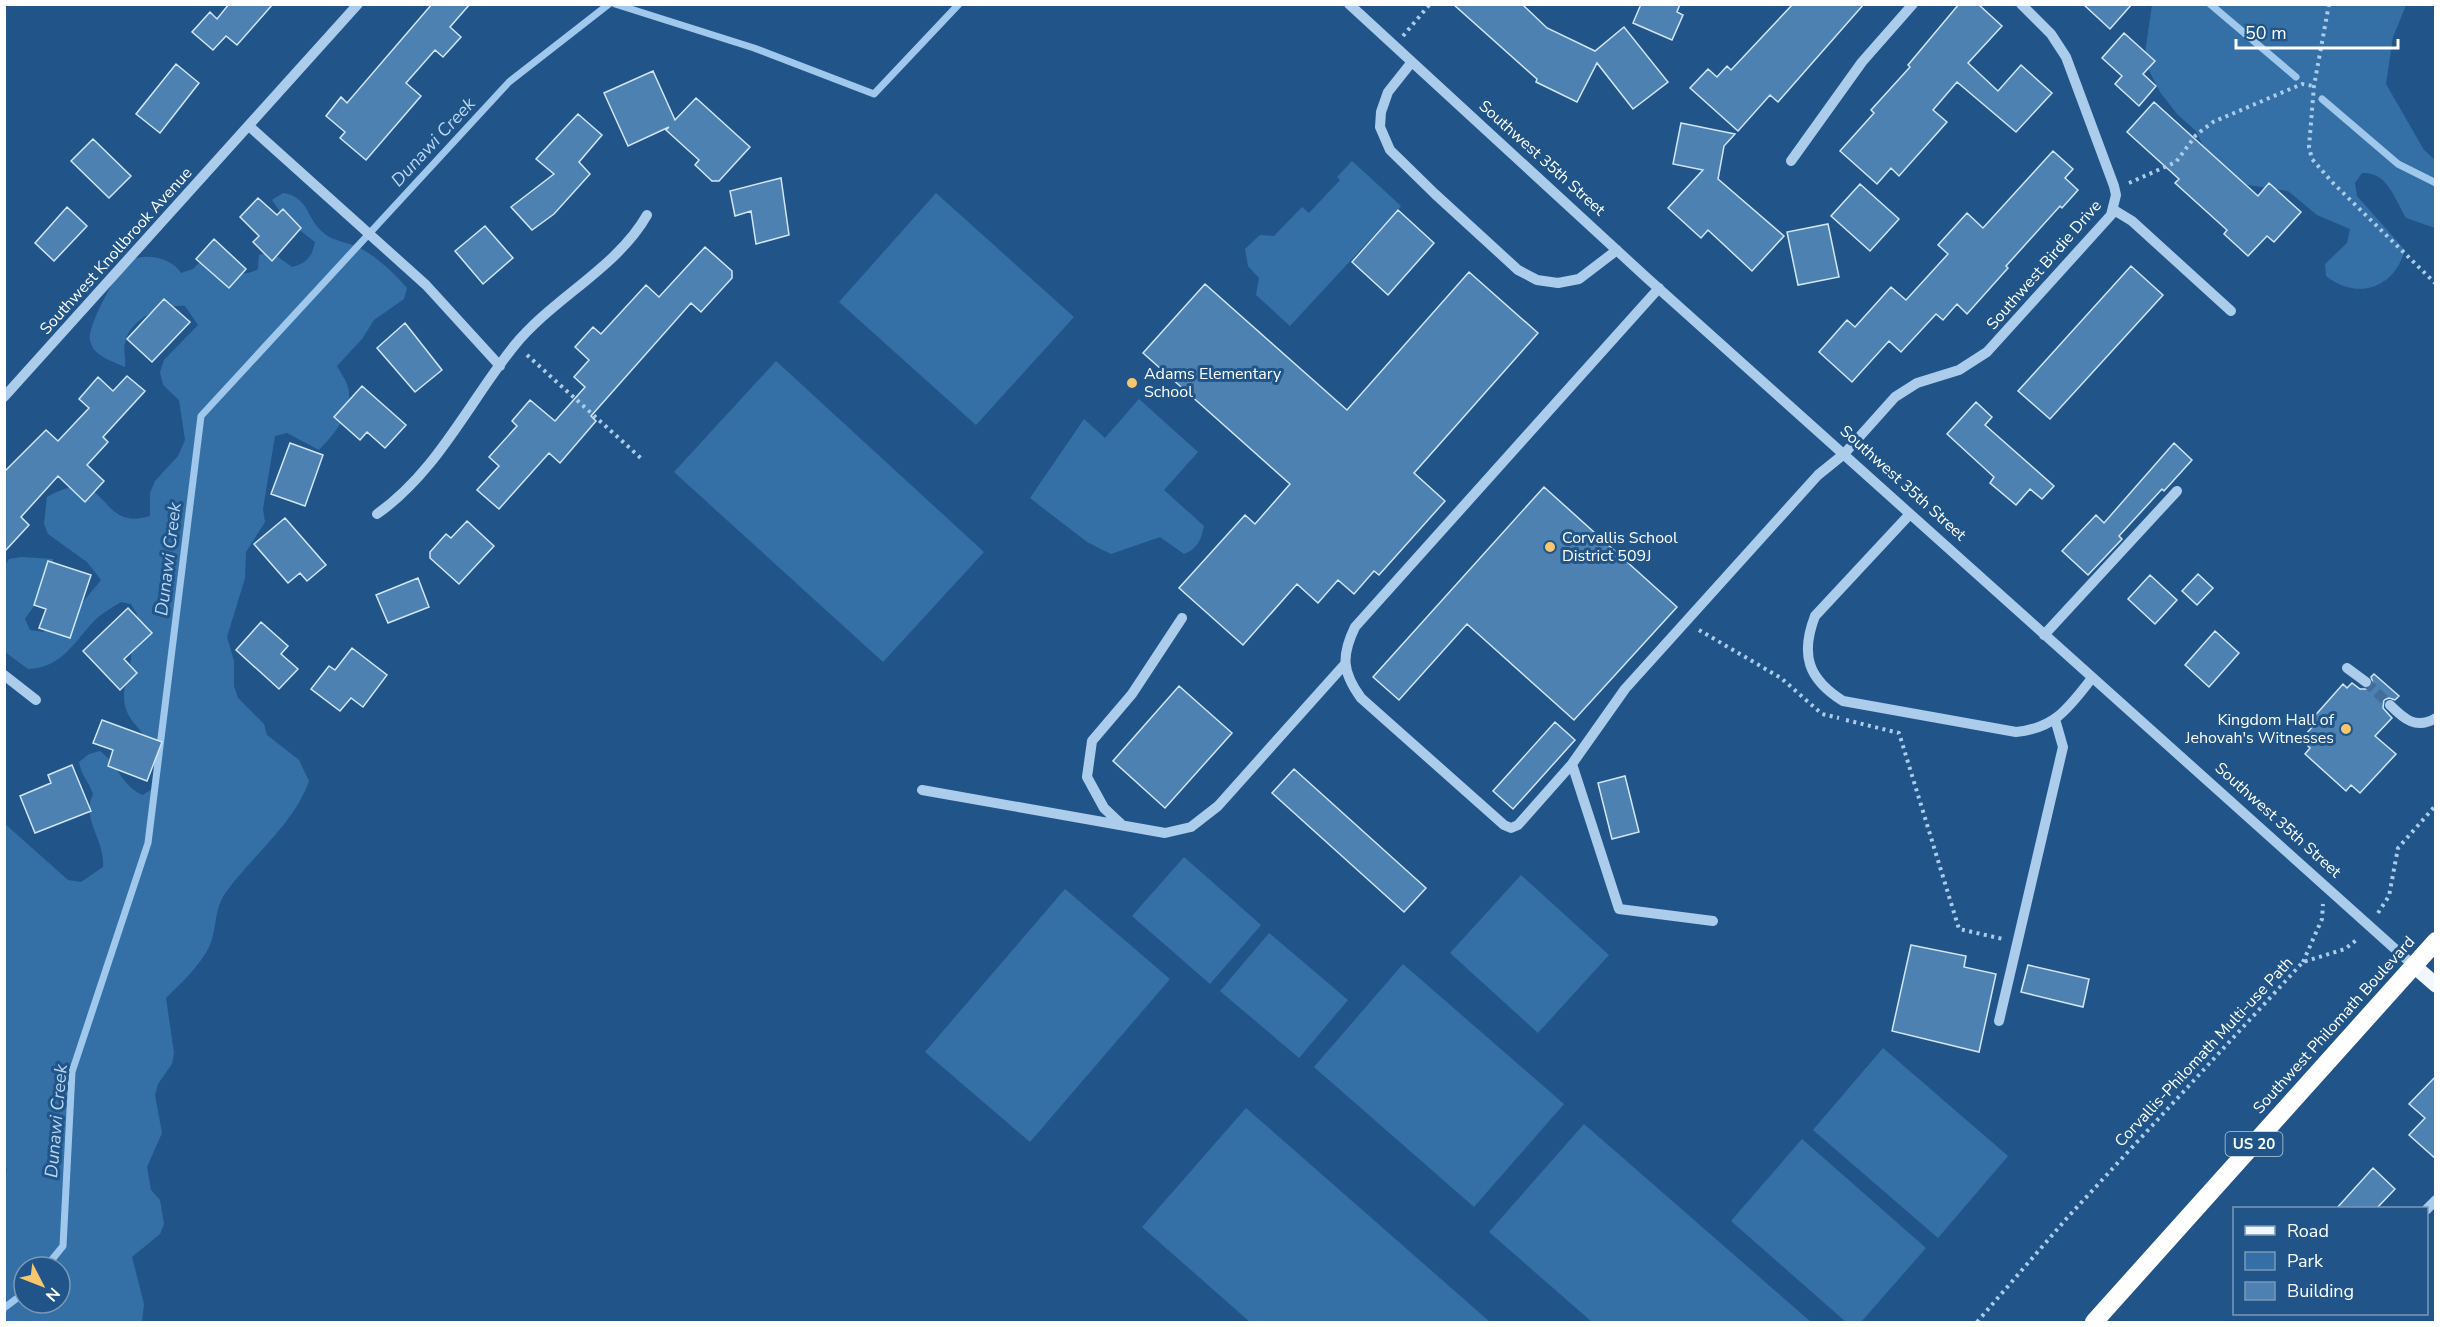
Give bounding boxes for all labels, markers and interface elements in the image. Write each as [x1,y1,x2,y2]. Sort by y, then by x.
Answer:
scale bar [2236,12,2398,50]
text: 50 m [2245,21,2287,45]
water label: Dunawi Creek [385,92,481,192]
street label: Southwest 35th Street [1474,95,1610,221]
street label: Southwest Knollbrook Avenue [35,163,197,339]
street label: Southwest Birdie Drive [1981,195,2107,335]
place label: Adams Elementary School [1144,363,1282,403]
marker: Adams Elementary School [1125,376,1139,390]
street label: Southwest 35th Street [1835,420,1971,546]
water label: Dunawi Creek [149,500,187,617]
place label: Corvallis School District 509J [1562,527,1678,567]
marker: Corvallis School District 509J [1543,540,1557,554]
place label: Kingdom Hall of Jehovah's Witnesses [2184,709,2335,749]
marker: Kingdom Hall of Jehovah's Witnesses [2339,722,2353,736]
street label: Southwest 35th Street [2210,757,2346,883]
street label: Southwest Philomath Boulevard [2248,931,2420,1119]
street label: Corvallis-Philomath Multi-use Path [2110,952,2298,1152]
water label: Dunawi Creek [39,1062,73,1179]
road number: US 20 [2226,1132,2282,1156]
legend [2233,1207,2428,1315]
text: Road [2287,1219,2329,1243]
text: Park [2287,1249,2324,1273]
north arrow [12,1255,72,1315]
text: Building [2287,1279,2354,1303]
text: N [40,1283,65,1306]

